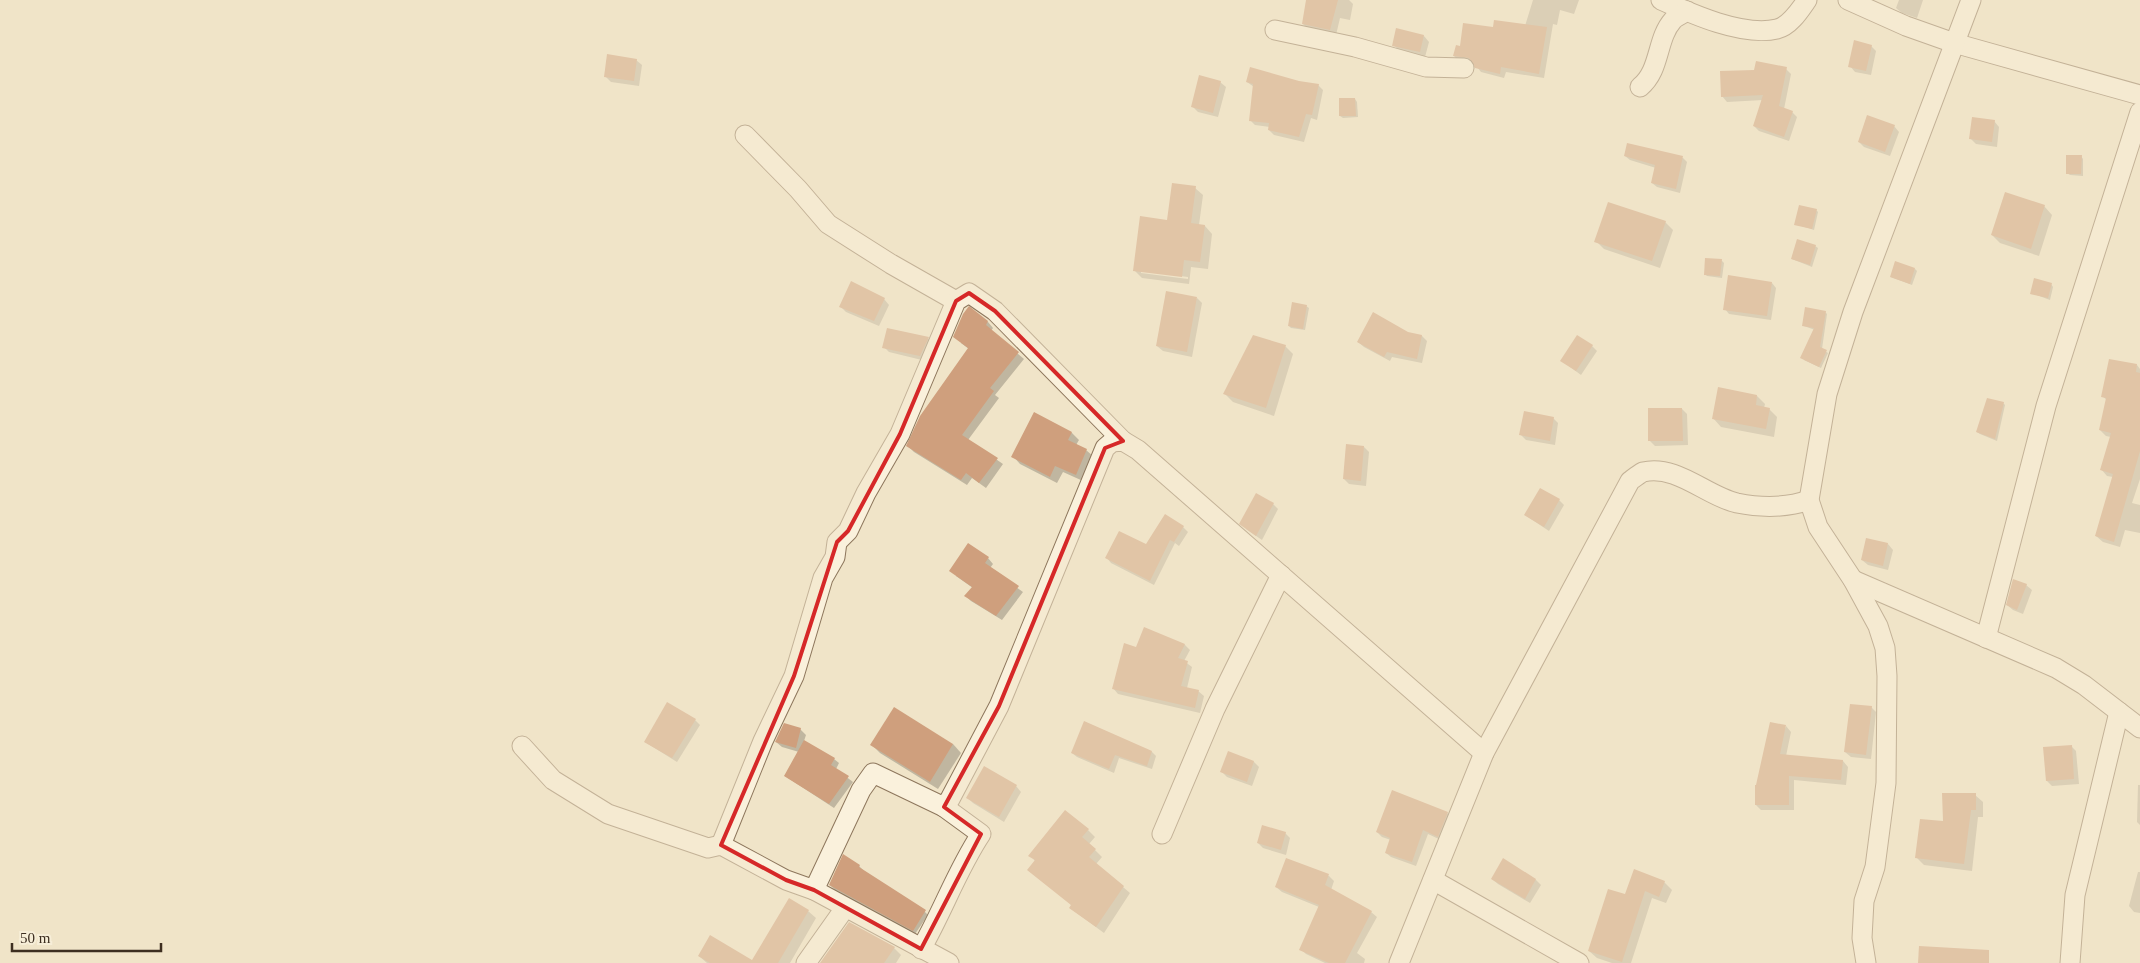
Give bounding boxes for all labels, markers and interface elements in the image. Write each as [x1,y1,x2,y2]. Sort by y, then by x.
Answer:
scale bar [12,920,161,952]
text: 50 m [20,930,51,946]

